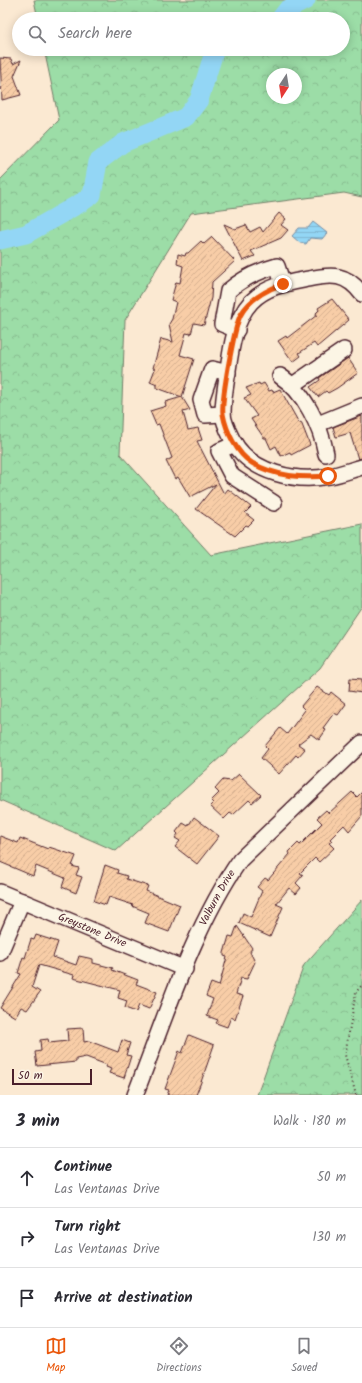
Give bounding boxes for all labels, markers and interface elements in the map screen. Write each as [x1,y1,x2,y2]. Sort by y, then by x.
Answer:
search box [12,12,350,56]
text: Search here [58,22,132,46]
icon: search [26,23,48,45]
north arrow [266,68,302,104]
route end [274,275,292,293]
route start [319,467,337,485]
street label: Valburn Drive [195,866,240,929]
street label: Greystone Drive [55,908,129,953]
scale bar [12,1067,92,1086]
text: 50 m [18,1067,43,1085]
text: 3 min [16,1108,60,1135]
text: Walk · 180 m [273,1111,346,1132]
text: Continue [54,1155,112,1179]
icon: ahead [16,1167,38,1189]
text: 50 m [317,1167,346,1188]
text: Las Ventanas Drive [54,1179,160,1200]
text: Turn right [54,1215,121,1239]
icon: right [16,1227,38,1249]
text: 130 m [312,1227,346,1248]
text: Las Ventanas Drive [54,1239,160,1260]
text: Arrive at destination [54,1286,193,1310]
icon: arrive [16,1287,38,1309]
tab: Map [45,1335,67,1377]
tab: Directions [156,1335,202,1377]
tab: Saved [291,1335,317,1377]

